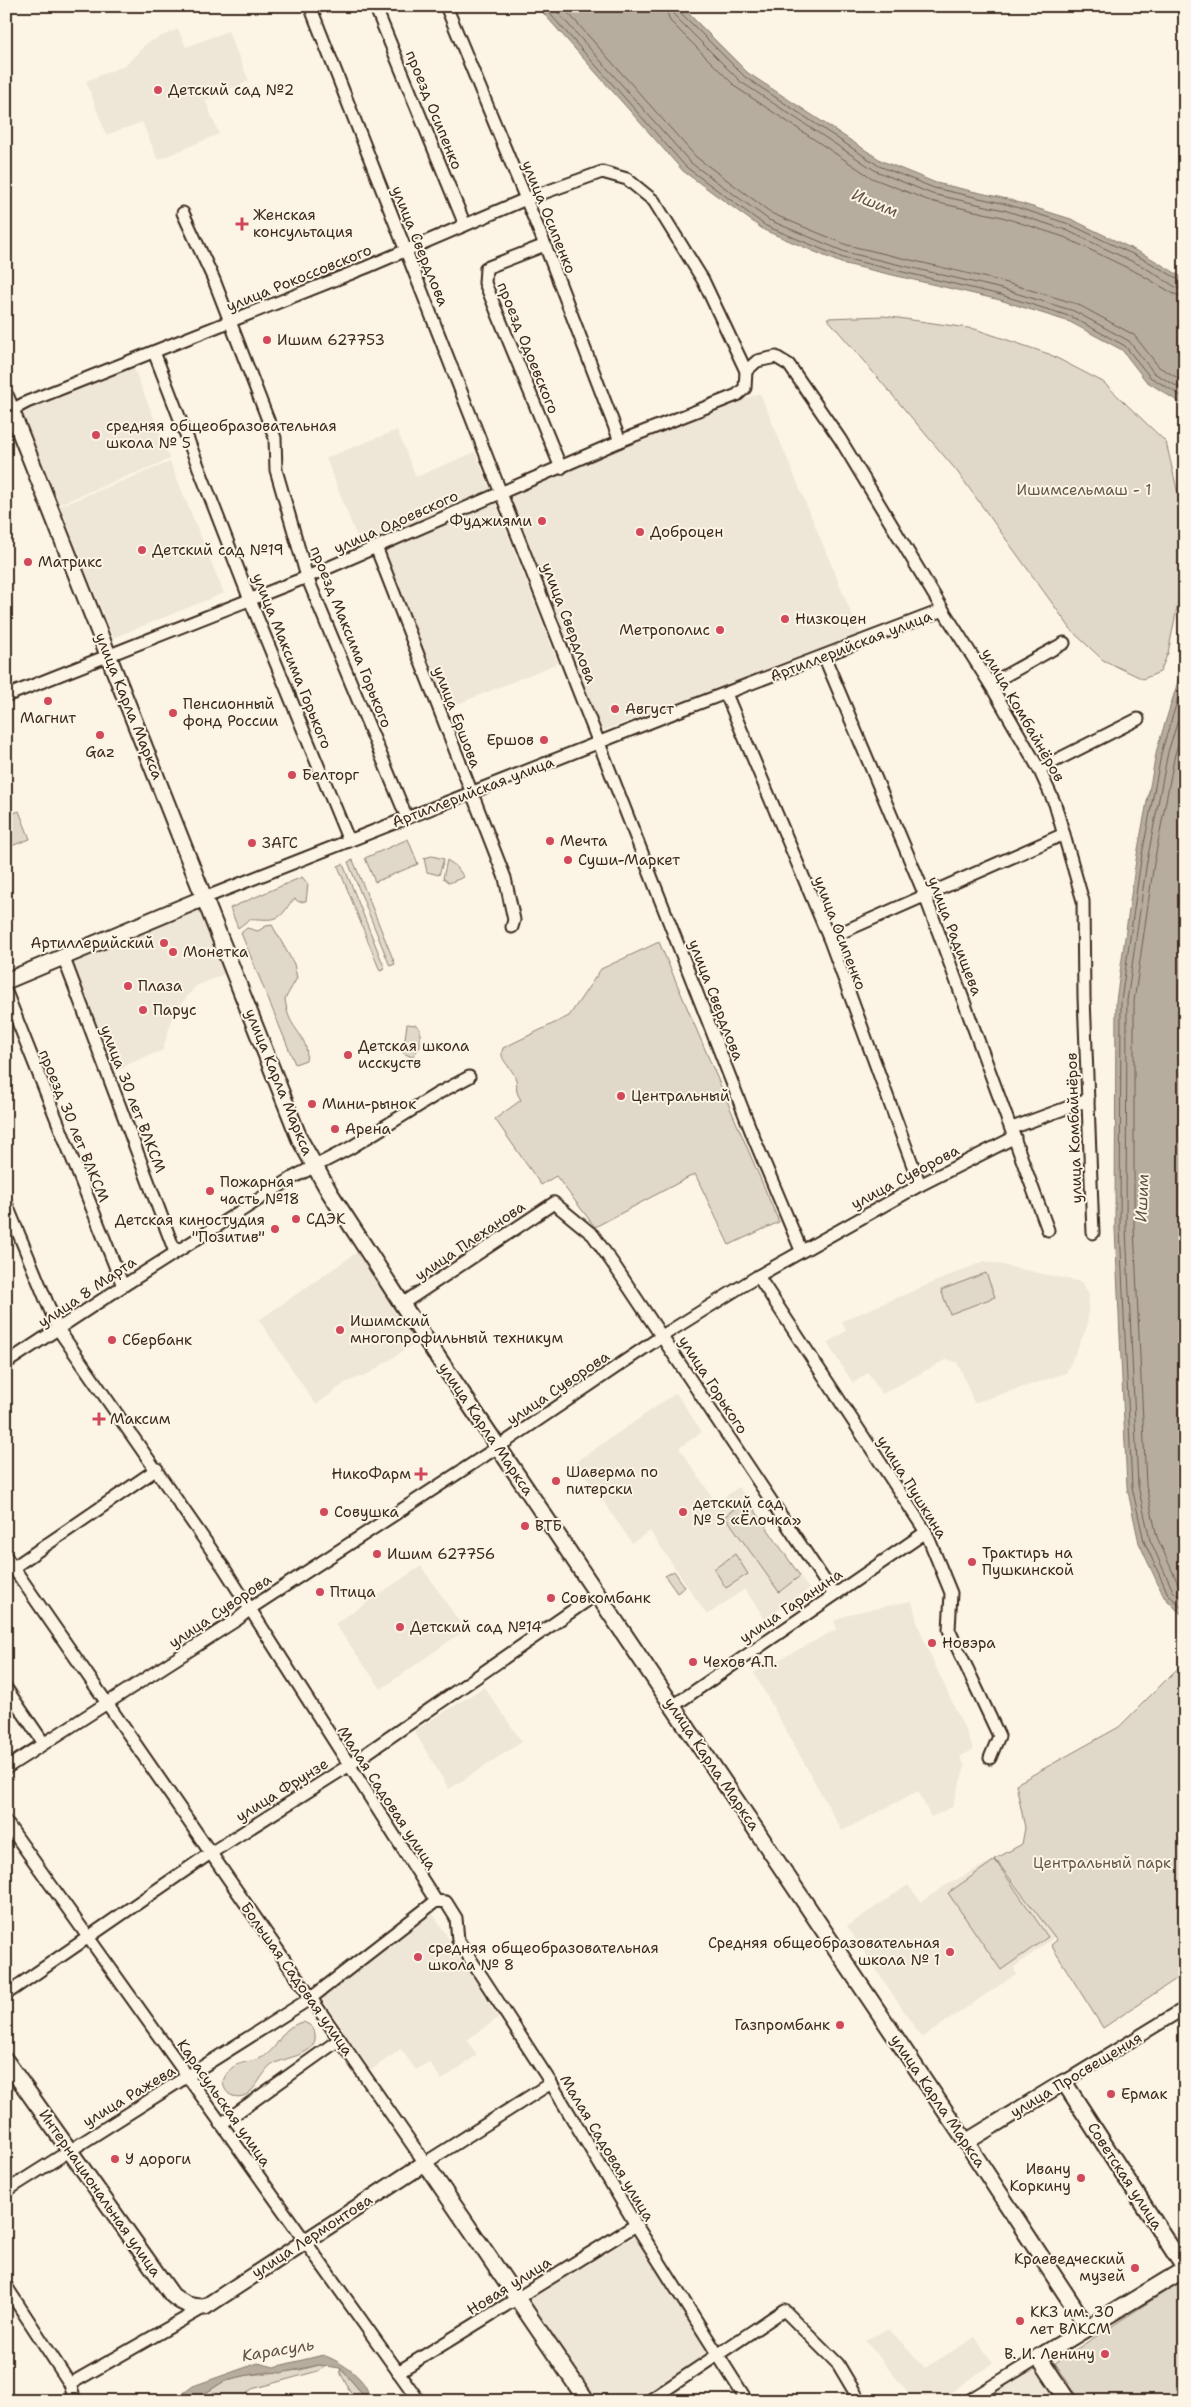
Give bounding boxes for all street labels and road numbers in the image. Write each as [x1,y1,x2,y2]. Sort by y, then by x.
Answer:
street label: проезд Осипенко [401,47,467,173]
street label: улица Осипенко [517,157,581,277]
street label: улица Свердлова [387,183,454,310]
street label: улица Рокоссовского [223,240,375,316]
street label: проезд Одоевского [492,279,564,417]
street label: улица Одоевского [331,486,461,558]
street label: проезд Максима Горького [305,543,397,731]
street label: улица Свердлова [537,560,602,687]
street label: улица Максима Горького [248,570,336,752]
street label: Артиллерийская улица [767,606,935,686]
street label: улица Карла Маркса [90,630,168,783]
street label: улица Комбайнёров [977,645,1069,785]
street label: улица Ершова [428,663,486,771]
street label: Артиллерийская улица [389,752,557,832]
street label: улица Осипенко [809,873,871,993]
street label: улица Радищева [923,874,987,999]
street label: улица Свердлова [684,937,749,1064]
street label: улица Карла Маркса [240,1006,318,1159]
street label: улица 30 лет ВЛКСМ [96,1022,171,1176]
street label: проезд 30 лет ВЛКСМ [34,1047,114,1206]
street label: улица Комбайнёров [1061,1052,1087,1204]
street label: улица Суворова [847,1140,963,1214]
street label: улица Плеханова [411,1196,530,1285]
street label: улица 8 Марта [34,1251,140,1332]
street label: улица Горького [674,1332,752,1438]
street label: улица Суворова [503,1346,614,1430]
street label: улица Карла Маркса [434,1358,539,1500]
street label: улица Пушкина [872,1432,952,1543]
street label: улица Гаранина [736,1564,847,1648]
street label: улица Суворова [165,1569,276,1653]
street label: улица Карла Маркса [660,1693,765,1835]
street label: Малая Садовая улица [333,1722,441,1874]
street label: улица Фрунзе [232,1754,332,1826]
street label: Большая Садовая улица [236,1898,358,2060]
street label: улица Просвещения [1006,2028,1146,2122]
street label: улица Карла Маркса [886,2030,991,2172]
street label: Карасульская улица [172,2035,276,2171]
street label: улица Ражева [79,2060,180,2132]
street label: Малая Садовая улица [555,2071,659,2226]
street label: Интернациональная улица [34,2105,166,2281]
street label: Советская улица [1083,2119,1168,2234]
street label: улица Лермонтова [248,2189,377,2283]
street label: Новая улица [463,2252,555,2320]

